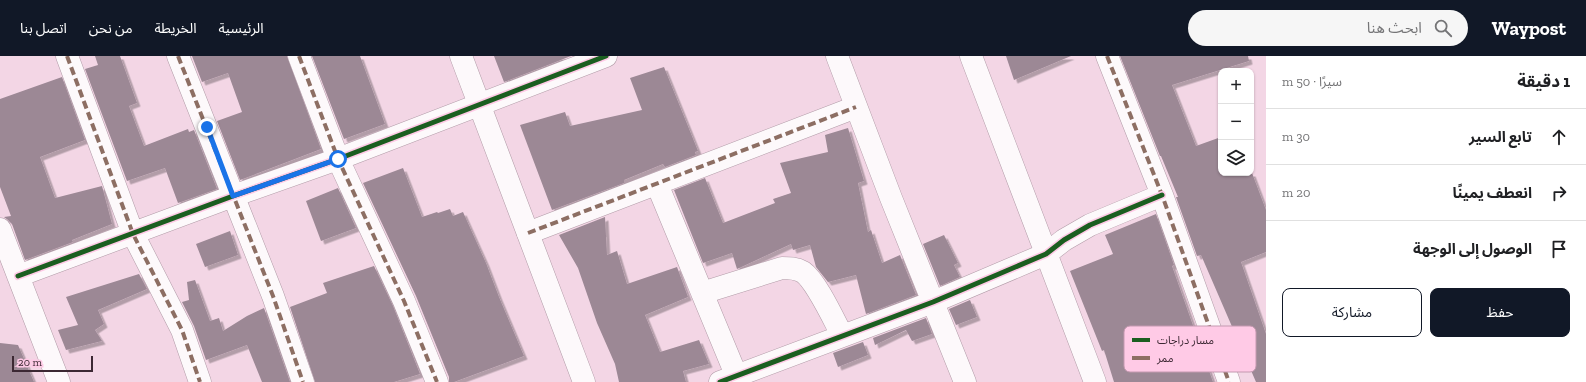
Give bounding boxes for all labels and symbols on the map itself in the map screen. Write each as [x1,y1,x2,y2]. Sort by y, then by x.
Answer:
route end [198,118,216,136]
route start [329,150,347,168]
legend [1124,326,1256,372]
text: مسار دراجات [1157,334,1214,347]
text: ممر [1156,352,1174,365]
scale bar [12,354,93,373]

